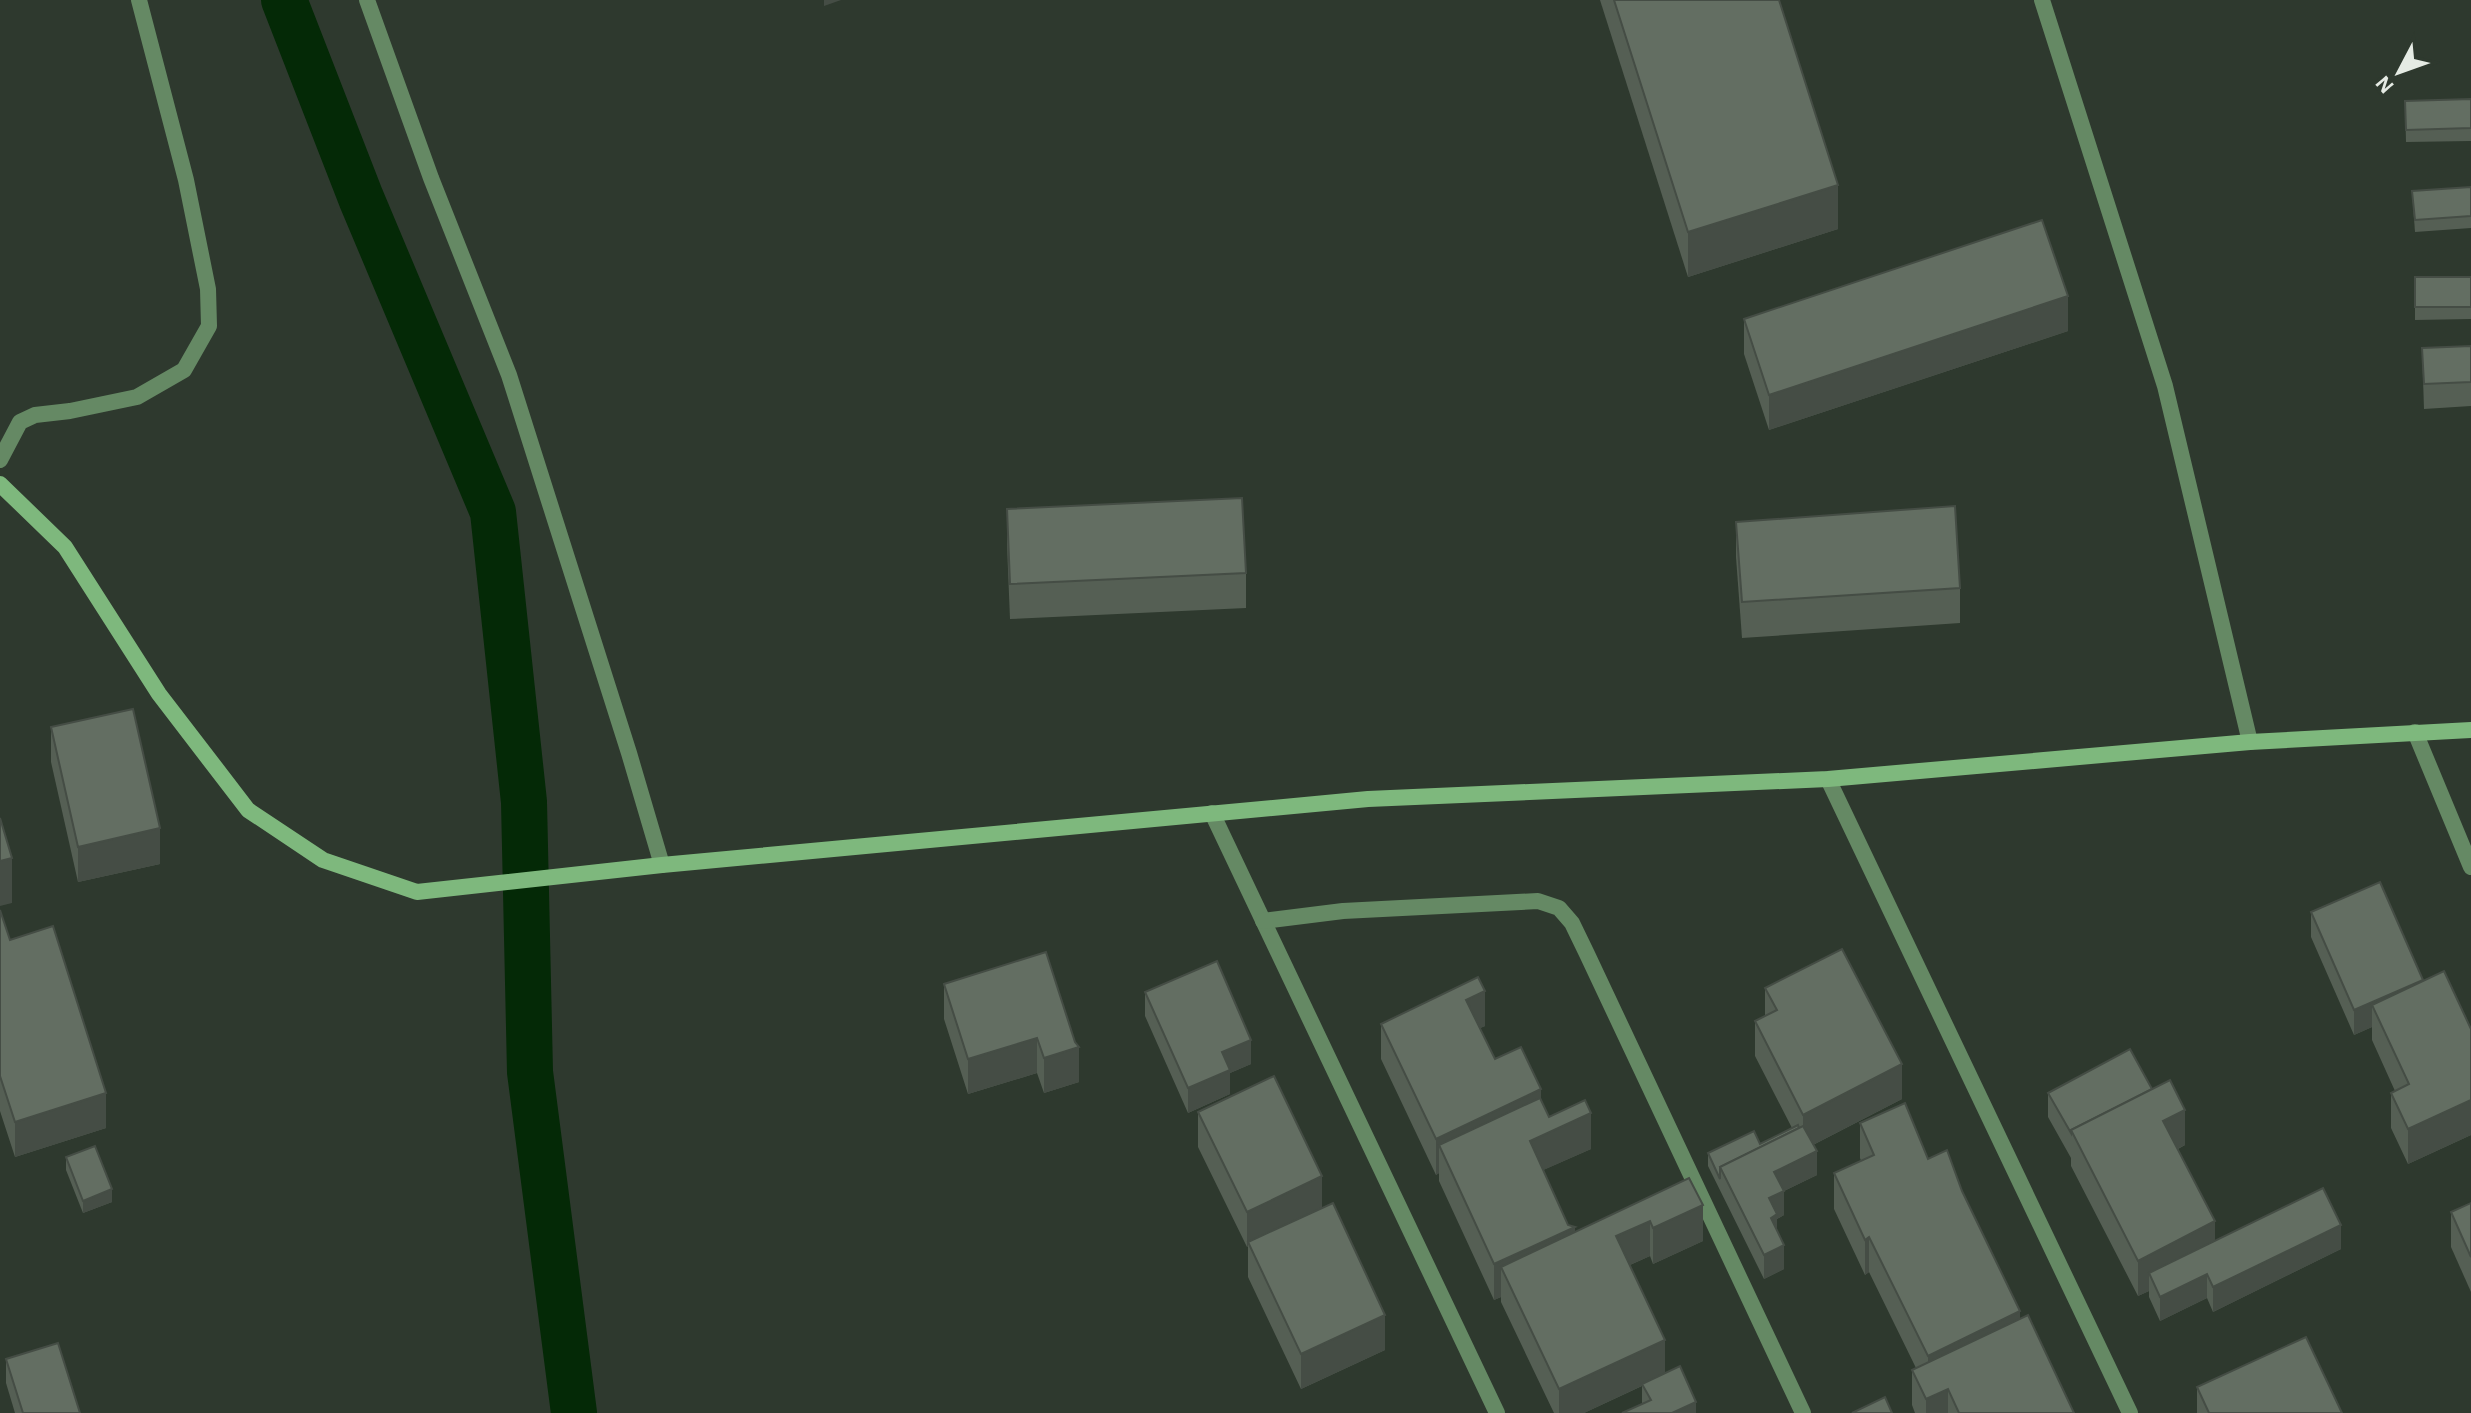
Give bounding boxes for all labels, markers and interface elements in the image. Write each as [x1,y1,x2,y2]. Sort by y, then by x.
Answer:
north arrow [2359,32,2439,112]
text: N [2371,71,2398,97]

